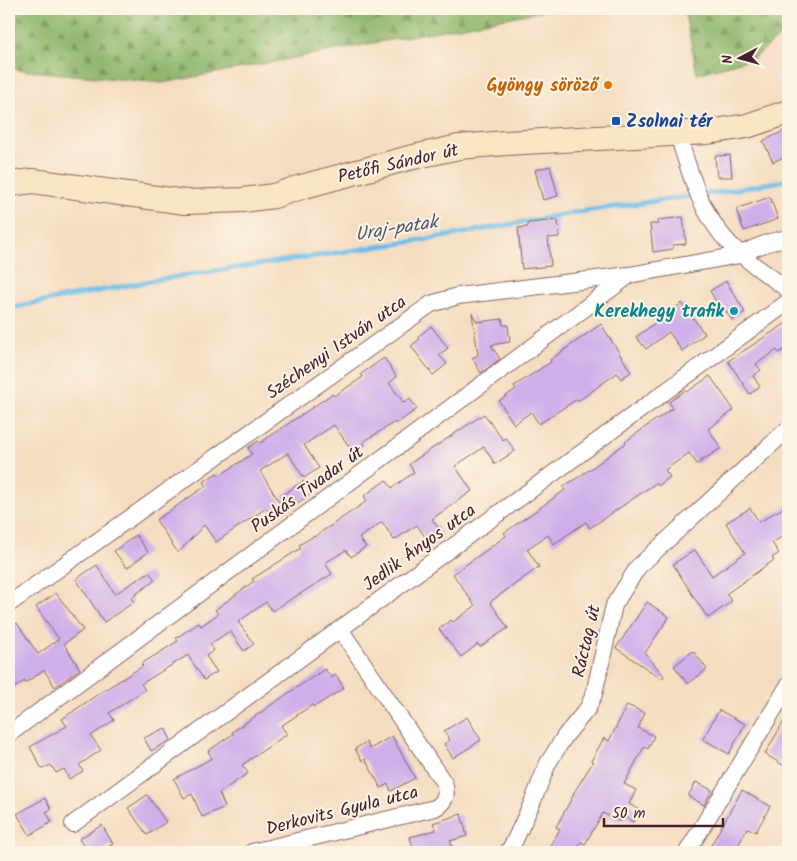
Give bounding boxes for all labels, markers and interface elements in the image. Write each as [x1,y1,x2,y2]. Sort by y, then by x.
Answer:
north arrow [714,32,764,82]
text: N [717,54,739,65]
place label: Gyöngy söröző [487,72,600,101]
marker: Gyöngy söröző [602,79,614,91]
place label: Zsolnai tér [626,108,714,137]
marker: Zsolnai tér [610,115,622,127]
street label: Petőfi Sándor út [335,136,463,192]
water label: Uraj-patak [353,207,443,250]
street label: Széchenyi István utca [261,289,413,408]
place label: Kerekhegy trafik [594,298,725,327]
marker: Kerekhegy trafik [728,305,740,317]
street label: Puskás Tivadar út [245,438,371,541]
street label: Jedlik Ányos utca [357,497,483,599]
street label: Ráctag út [565,601,610,681]
street label: Derkovits Gyula utca [263,778,422,844]
scale bar [604,796,723,828]
text: 50 m [612,802,646,826]

